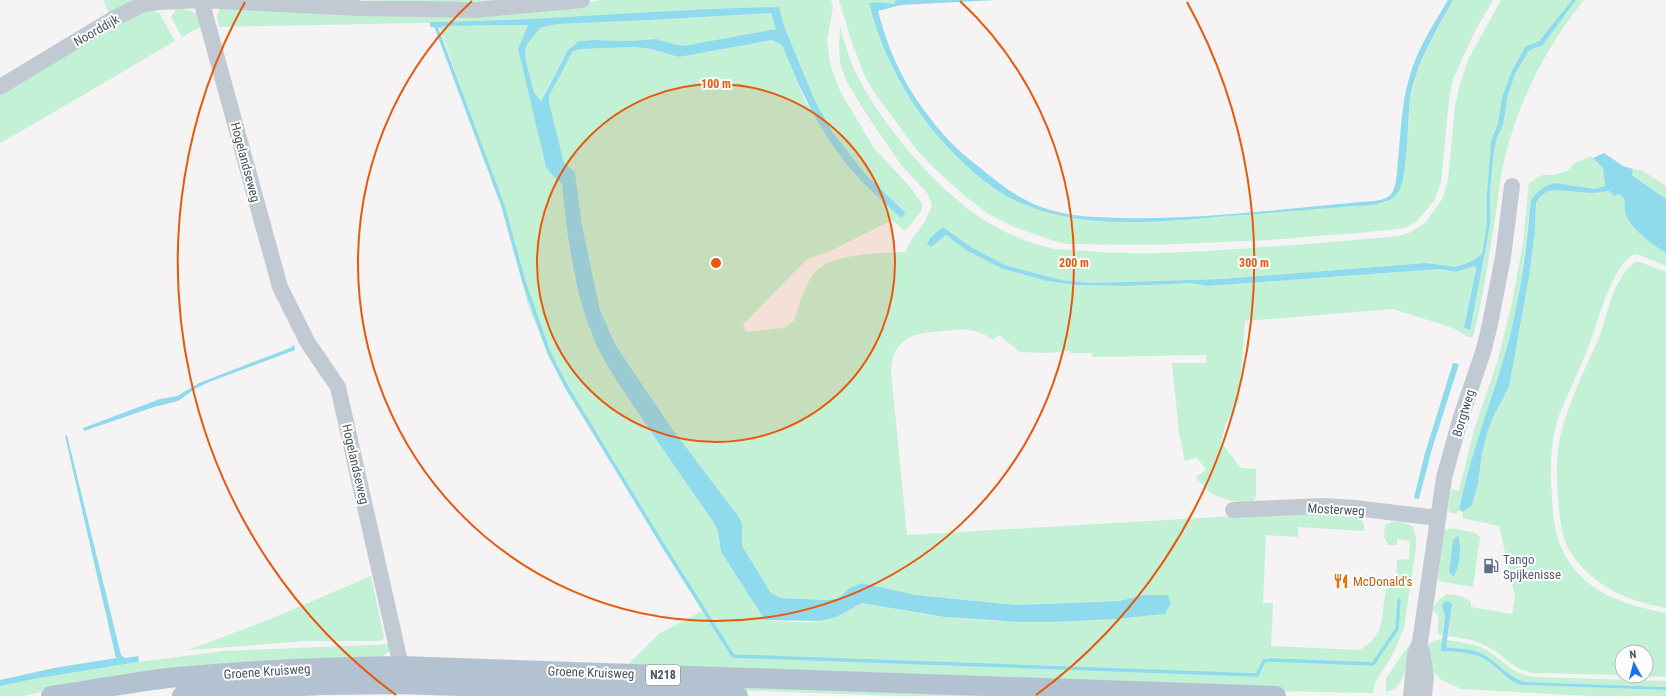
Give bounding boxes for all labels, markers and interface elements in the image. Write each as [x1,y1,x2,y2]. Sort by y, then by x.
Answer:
street label: Noorddijk [71,11,122,49]
text: 100 m [701,77,731,91]
street label: Hogelandseweg [228,121,263,204]
centre of rings [709,256,723,270]
text: 200 m [1059,256,1089,270]
text: 300 m [1239,256,1269,270]
street label: Borgtweg [1449,388,1478,439]
street label: Hogelandseweg [339,422,372,506]
street label: Mosterweg [1307,501,1365,518]
place label: Tango Spijkenisse [1503,552,1561,582]
fuel station icon: Tango Spijkenisse [1482,557,1500,575]
restaurant icon: McDonald's [1332,572,1350,590]
place label: McDonald's [1353,574,1412,589]
north arrow [1614,644,1654,684]
text: N [1629,648,1637,661]
street label: Groene Kruisweg [223,661,311,682]
street label: Groene Kruisweg [547,663,635,682]
road number: N218 [646,665,680,685]

